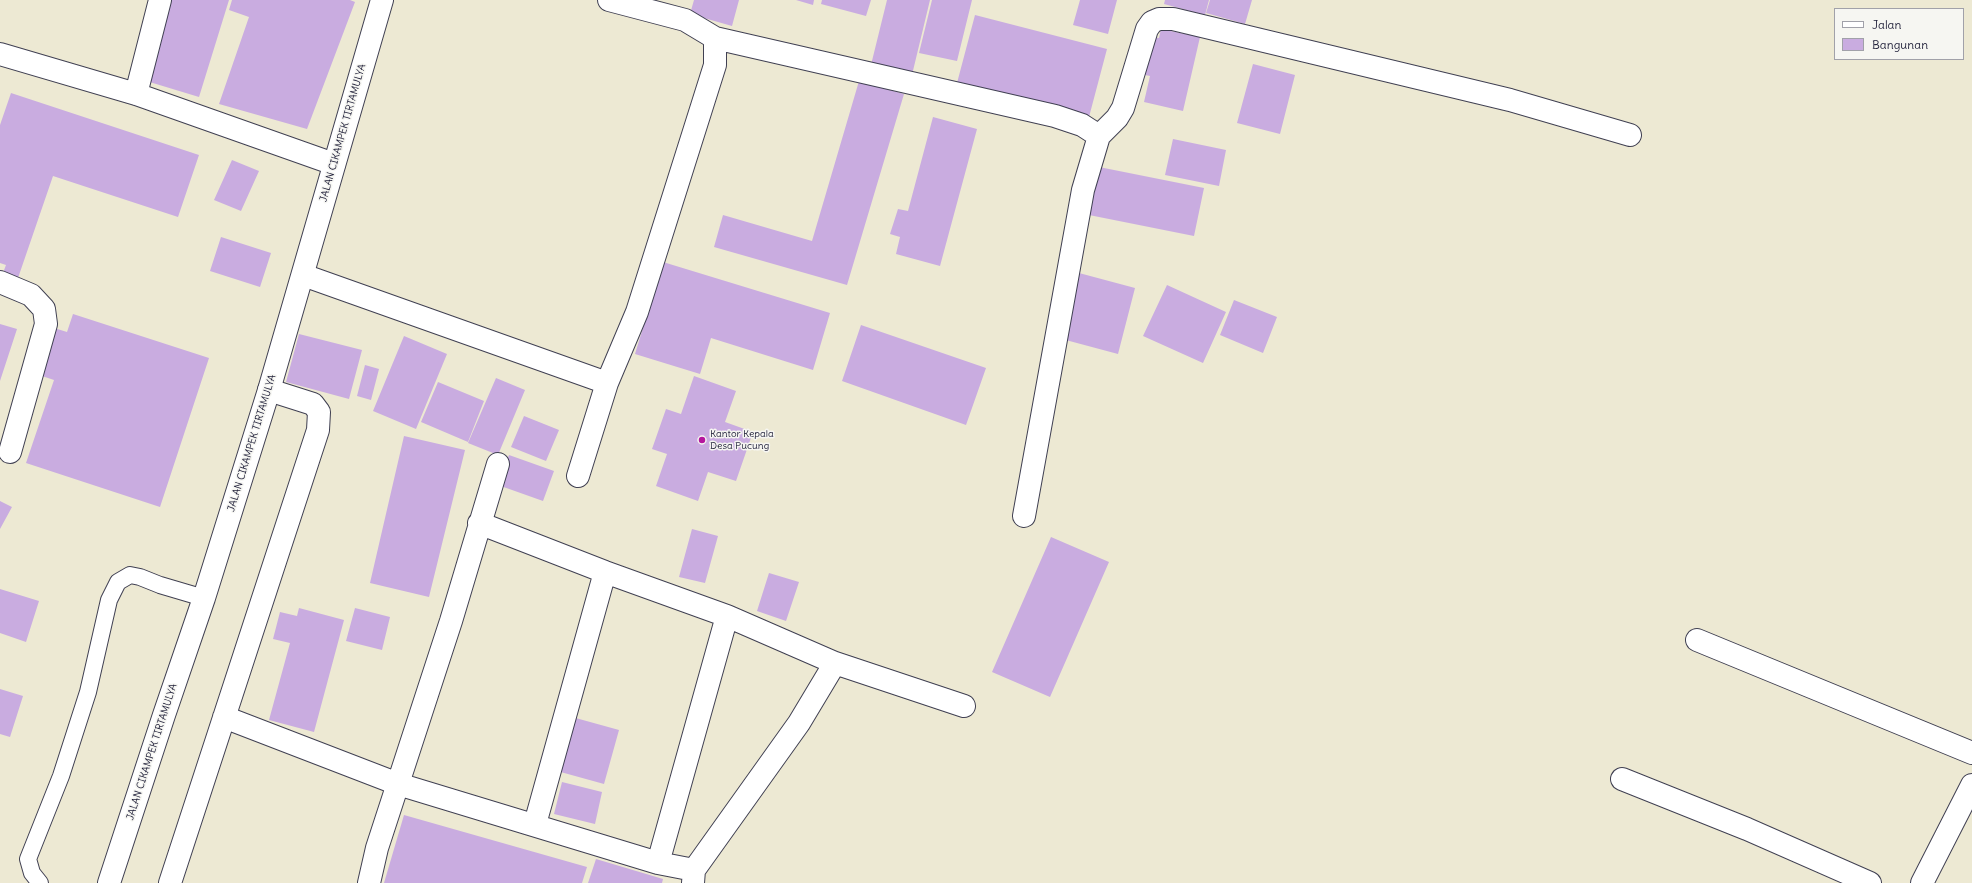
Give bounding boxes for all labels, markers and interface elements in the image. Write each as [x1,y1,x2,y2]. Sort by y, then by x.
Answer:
legend [1834,8,1964,60]
text: Jalan [1872,17,1901,32]
text: Bangunan [1872,37,1928,52]
street label: JALAN CIKAMPEK TIRTAMULYA [318,63,368,203]
street label: JALAN CIKAMPEK TIRTAMULYA [225,373,279,513]
place label: Kantor Kepala Desa Pucung [710,428,774,452]
marker: Kantor Kepala Desa Pucung [697,435,707,445]
street label: JALAN CIKAMPEK TIRTAMULYA [124,682,180,822]

